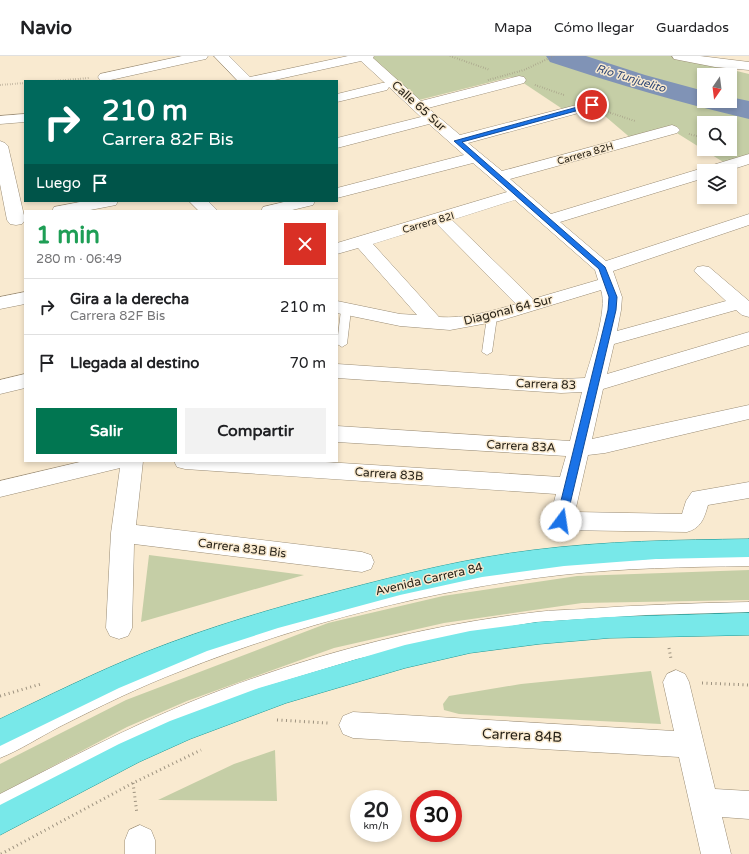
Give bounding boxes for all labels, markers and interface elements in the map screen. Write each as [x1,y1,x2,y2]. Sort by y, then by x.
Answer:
text: Navio [20,17,72,39]
text: Mapa [494,19,532,36]
text: Cómo llegar [554,19,634,36]
text: Guardados [656,19,729,36]
water label: Río Tunjuelito [595,62,668,96]
north arrow [697,68,737,108]
map controls [697,68,737,204]
street label: Calle 65 Sur [389,78,449,134]
pin [575,88,609,122]
text: 210 m [102,94,188,128]
icon: arrive [581,94,603,116]
icon: right [36,96,88,148]
button: search [697,116,737,156]
text: Carrera 82F Bis [102,128,234,150]
street label: Carrera 82H [556,140,615,168]
button: layers [697,164,737,204]
icon: arrive [89,172,111,194]
text: Luego [36,174,81,192]
street label: Carrera 82I [401,210,456,236]
text: 1 min [36,221,100,250]
button: close [284,223,326,265]
text: 280 m · 06:49 [36,251,122,267]
text: Gira a la derecha [70,290,189,308]
street label: Diagonal 64 Sur [462,292,554,328]
icon: right [36,296,58,318]
text: 210 m [280,298,326,316]
text: Carrera 82F Bis [70,308,165,324]
icon: arrive [36,352,58,374]
text: Llegada al destino [70,354,199,372]
text: 70 m [289,354,326,372]
street label: Carrera 83 [516,376,576,392]
button: Salir [36,408,177,454]
button: Compartir [185,408,326,454]
street label: Carrera 83A [486,437,556,455]
street label: Carrera 83B [354,465,424,483]
position arrow [540,500,582,542]
street label: Carrera 83B Bis [197,536,287,560]
street label: Avenida Carrera 84 [374,560,484,598]
street label: Carrera 84B [481,725,562,746]
speed limit sign: 30 [410,790,462,842]
text: 20 [363,799,389,823]
text: km/h [363,820,389,832]

